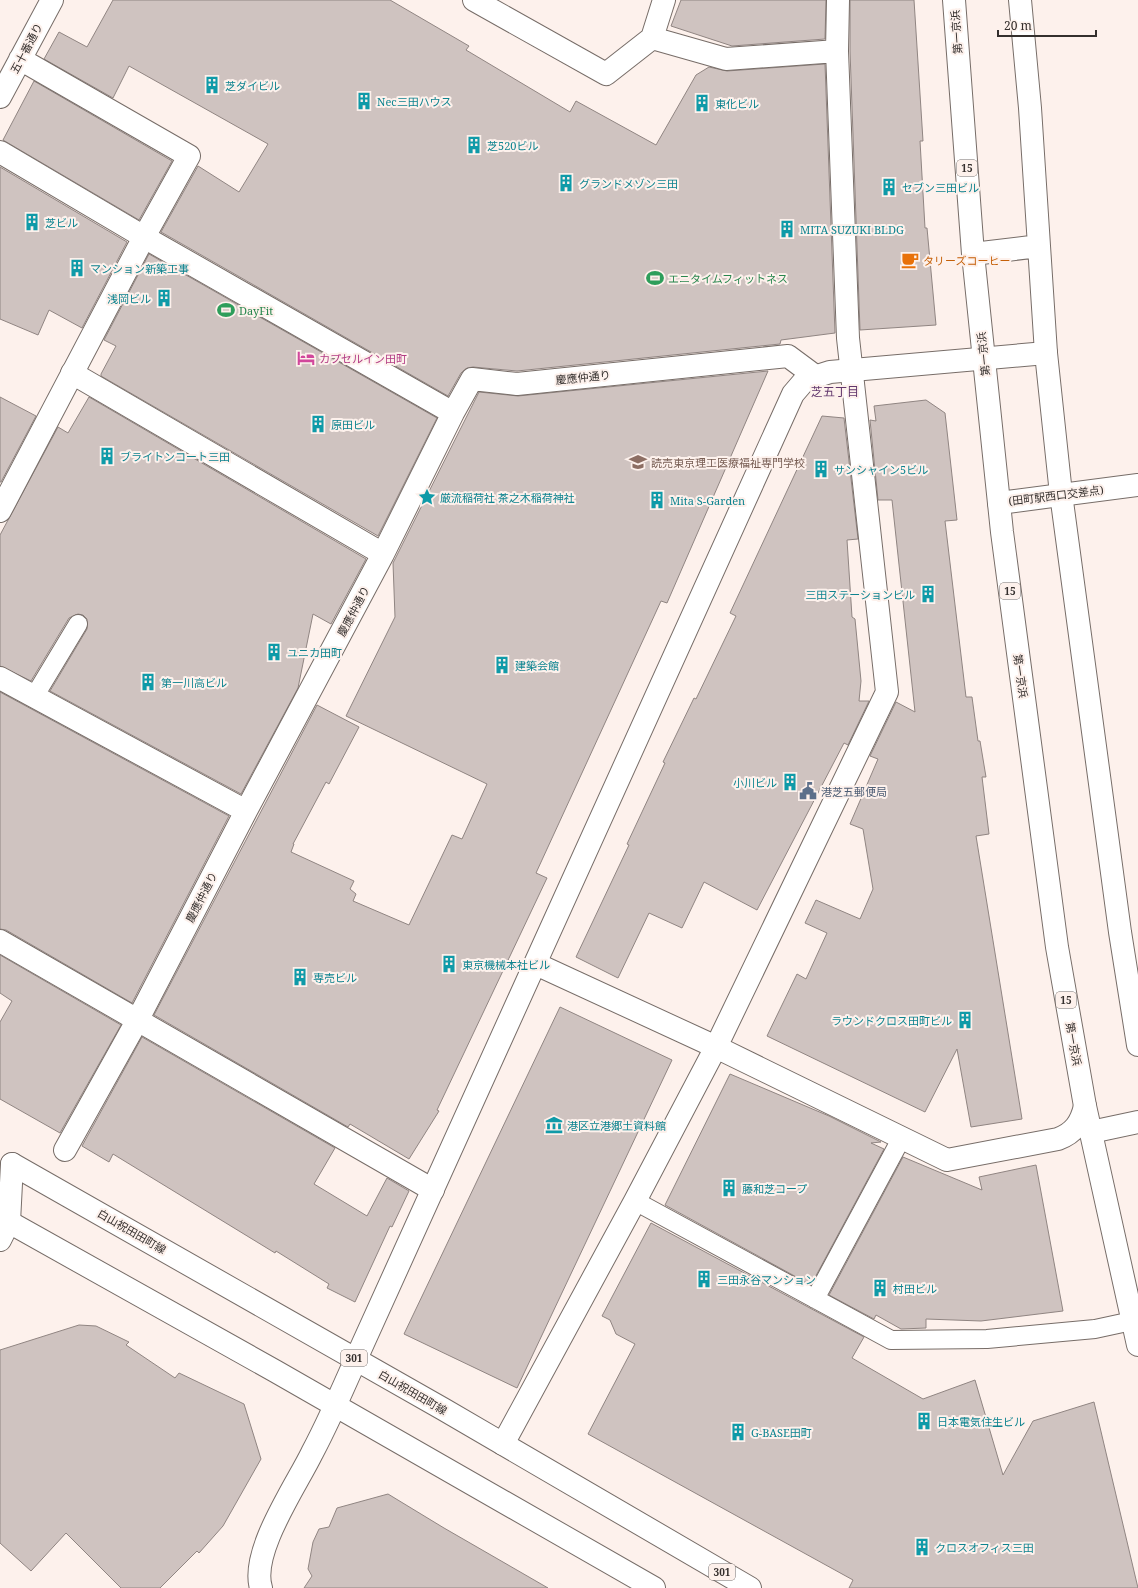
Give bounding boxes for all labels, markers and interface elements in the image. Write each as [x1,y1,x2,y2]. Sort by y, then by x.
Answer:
street label: 第一京浜 [947,10,965,54]
scale bar [998,12,1096,38]
text: 20 m [1004,17,1032,34]
street label: 五十番通り [6,20,46,76]
building icon: 芝ダイビル [202,75,222,95]
place label: 芝ダイビル [225,78,280,93]
building icon: Nec三田ハウス [354,91,374,111]
building icon: 東化ビル [692,93,712,113]
place label: Nec三田ハウス [377,94,452,109]
place label: 東化ビル [715,96,759,111]
building icon: 芝520ビル [464,135,484,155]
place label: 芝520ビル [487,138,538,153]
road number: 15 [957,160,977,176]
building icon: グランドメゾン三田 [556,173,576,193]
place label: グランドメゾン三田 [579,176,678,191]
building icon: セブン三田ビル [879,177,899,197]
place label: セブン三田ビル [902,180,979,195]
building icon: 芝ビル [22,212,42,232]
place label: 芝ビル [45,215,78,230]
building icon: MITA SUZUKI BLDG [777,219,797,239]
place label: MITA SUZUKI BLDG [800,222,904,237]
cafe icon: タリーズコーヒー [900,250,920,270]
place label: タリーズコーヒー [923,253,1010,268]
building icon: マンション新築工事 [67,258,87,278]
place label: マンション新築工事 [90,261,189,276]
sports icon: エニタイムフィットネス [645,268,665,288]
place label: エニタイムフィットネス [668,271,788,286]
building icon: 浅岡ビル [154,288,174,308]
place label: 浅岡ビル [107,291,151,306]
sports icon: DayFit [216,300,236,320]
place label: DayFit [239,303,273,318]
street label: 第一京浜 [973,331,993,377]
hotel icon: カプセルイン田町 [296,348,316,368]
place label: カプセルイン田町 [319,351,407,366]
street label: 慶應仲通り [555,367,611,387]
district label: 芝五丁目 [811,383,859,400]
building icon: 原田ビル [308,414,328,434]
place label: 原田ビル [331,417,375,432]
building icon: ブライトンコート三田 [97,446,117,466]
place label: ブライトンコート三田 [120,449,230,464]
school or university icon: 読売東京理工医療福祉専門学校 [628,452,648,472]
place label: 読売東京理工医療福祉専門学校 [651,455,805,470]
building icon: サンシャイン5ビル [811,459,831,479]
place label: サンシャイン5ビル [834,462,928,477]
street label: (田町駅西口交差点) [1008,482,1105,508]
place icon: 厳流稲荷社 茶之木稲荷神社 [417,487,437,507]
place label: 厳流稲荷社 茶之木稲荷神社 [440,490,575,505]
building icon: Mita S-Garden [647,490,667,510]
place label: Mita S-Garden [670,493,745,508]
street label: 慶應仲通り [333,583,373,639]
road number: 15 [1000,583,1020,599]
building icon: 三田ステーションビル [918,584,938,604]
place label: 三田ステーションビル [805,587,915,602]
building icon: ユニカ田町 [264,642,284,662]
place label: ユニカ田町 [287,645,342,660]
street label: 第一京浜 [1011,653,1031,699]
building icon: 建築会館 [492,655,512,675]
place label: 建築会館 [515,658,559,673]
building icon: 第一川高ビル [138,672,158,692]
place label: 第一川高ビル [161,675,227,690]
building icon: 小川ビル [780,772,800,792]
place label: 小川ビル [733,775,777,790]
public building icon: 港芝五郵便局 [798,781,818,801]
place label: 港芝五郵便局 [821,784,887,799]
street label: 慶應仲通り [182,869,220,925]
building icon: 東京機械本社ビル [439,954,459,974]
place label: 東京機械本社ビル [462,957,550,972]
building icon: 専売ビル [290,967,310,987]
place label: 専売ビル [313,970,357,985]
road number: 15 [1056,992,1076,1008]
building icon: ラウンドクロス田町ビル [955,1010,975,1030]
place label: ラウンドクロス田町ビル [831,1013,952,1028]
street label: 第一京浜 [1063,1021,1085,1067]
museum icon: 港区立港郷土資料館 [544,1115,564,1135]
place label: 港区立港郷土資料館 [567,1118,666,1133]
building icon: 藤和芝コープ [719,1178,739,1198]
place label: 藤和芝コープ [742,1181,807,1196]
street label: 白山祝田田町線 [95,1205,169,1257]
building icon: 三田永谷マンション [694,1269,714,1289]
place label: 三田永谷マンション [717,1272,816,1287]
building icon: 村田ビル [870,1278,890,1298]
place label: 村田ビル [893,1281,937,1296]
road number: 301 [341,1350,367,1366]
street label: 白山祝田田町線 [376,1366,450,1418]
building icon: 日本電気住生ビル [914,1411,934,1431]
place label: 日本電気住生ビル [937,1414,1025,1429]
building icon: G-BASE田町 [728,1422,748,1442]
place label: G-BASE田町 [751,1425,812,1440]
building icon: クロスオフィス三田 [912,1537,932,1557]
place label: クロスオフィス三田 [935,1540,1034,1555]
road number: 301 [709,1564,735,1580]

